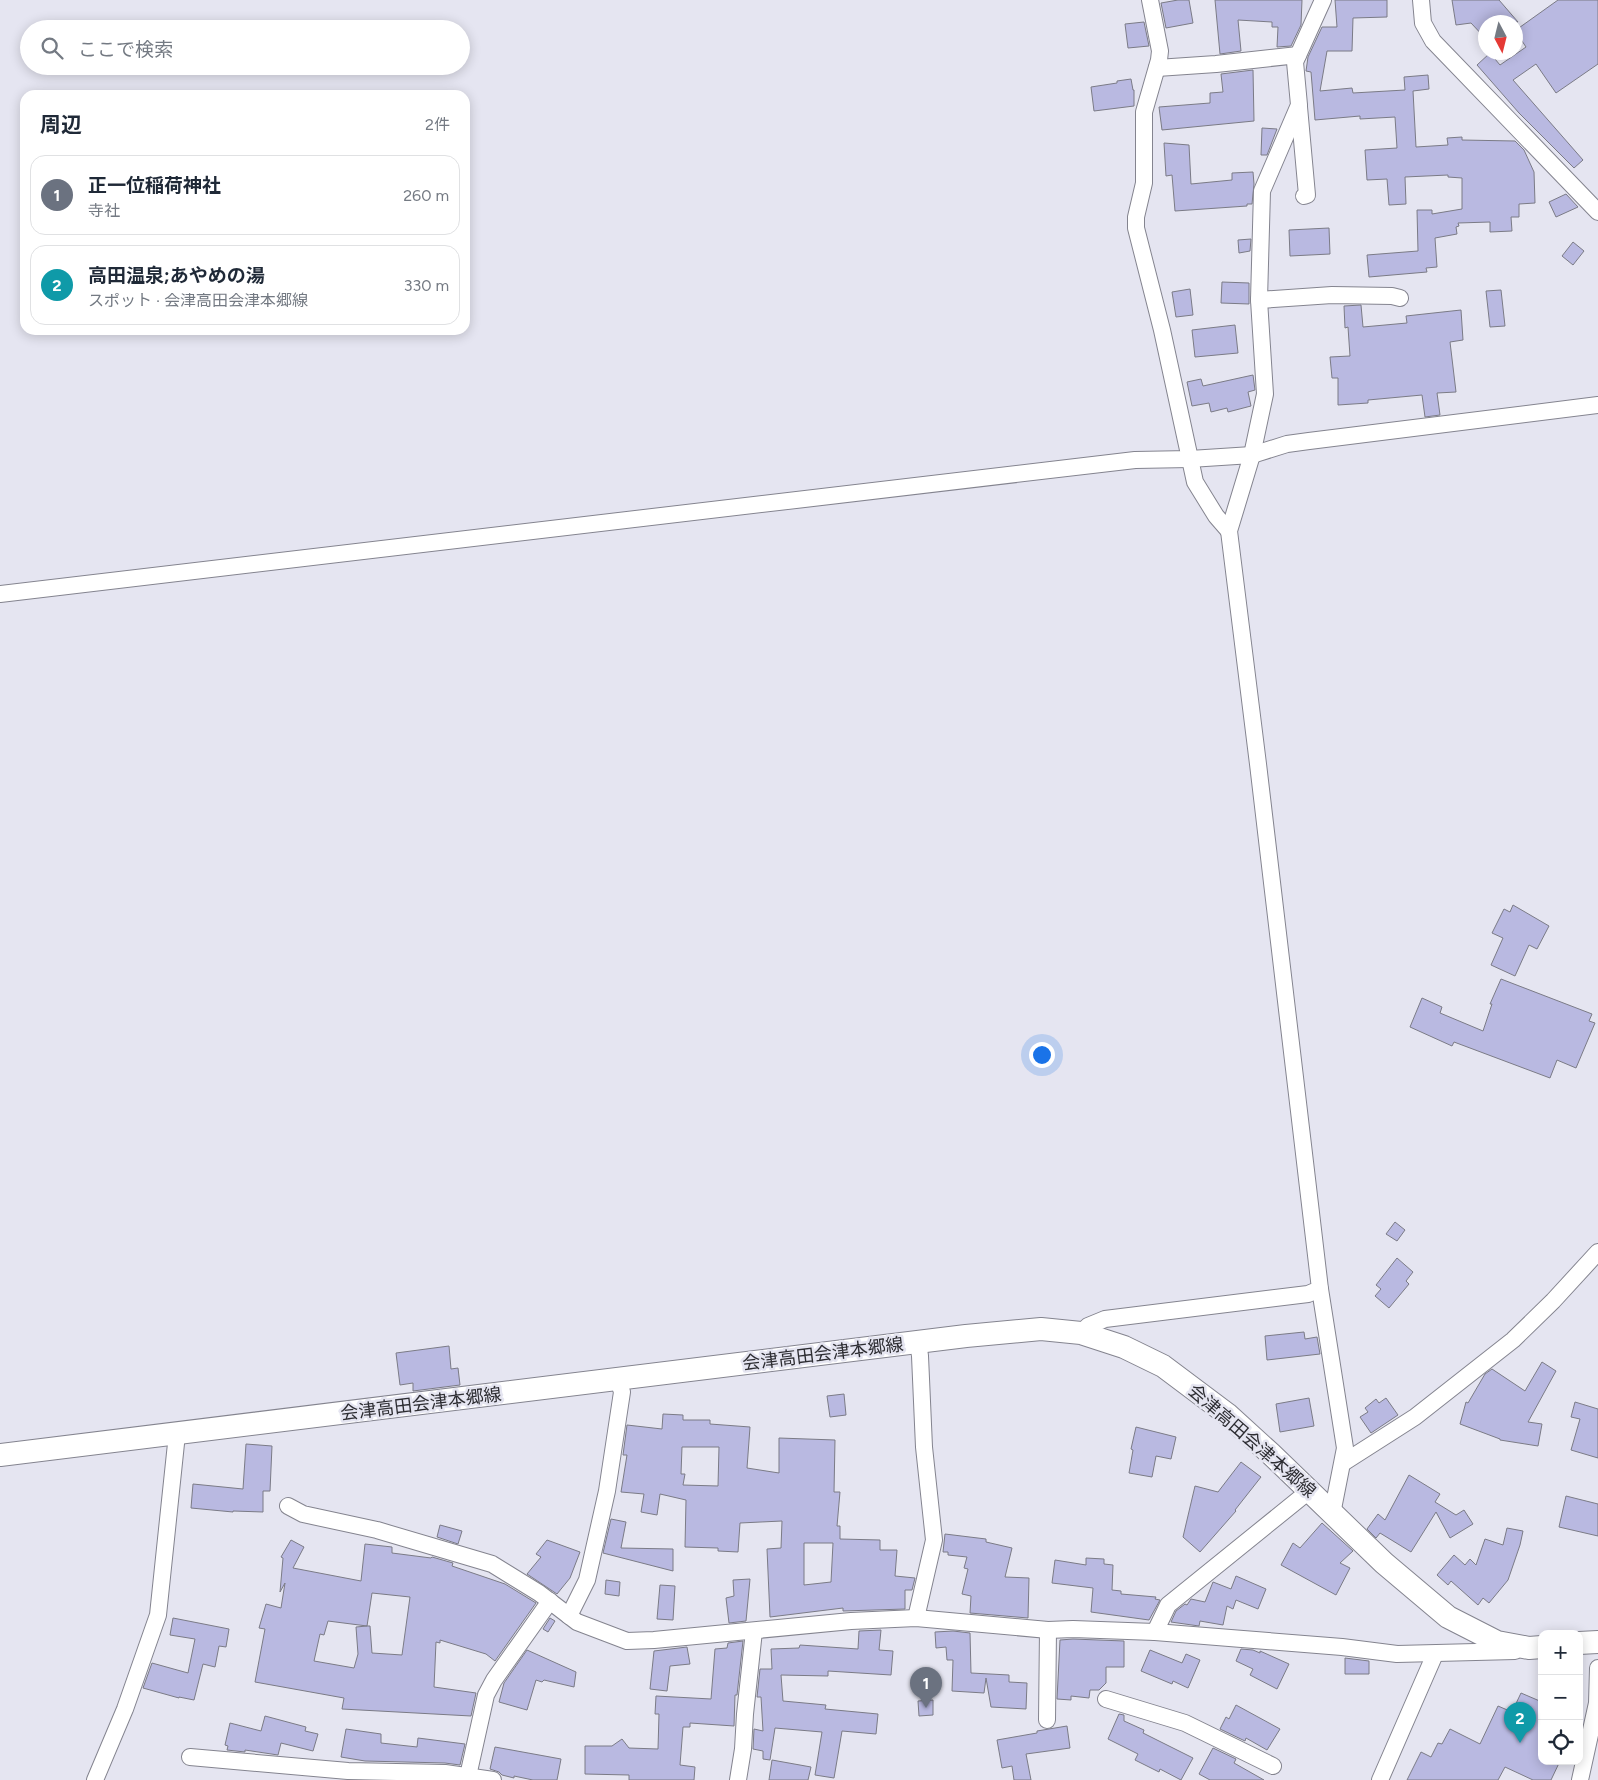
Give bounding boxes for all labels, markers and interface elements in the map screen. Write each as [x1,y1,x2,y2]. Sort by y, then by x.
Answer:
north arrow [1478,15,1523,60]
search box [20,20,470,75]
icon: search [38,34,66,62]
text: ここで検索 [78,38,173,61]
text: 周辺 [40,112,82,137]
text: 2件 [425,115,450,134]
text: 正一位稲荷神社 [88,174,221,197]
text: 1 [54,186,60,205]
text: 260 m [403,186,449,205]
text: 寺社 [88,201,120,220]
text: 高田温泉;あやめの湯 [88,264,265,287]
text: 2 [52,276,62,295]
text: 330 m [404,276,449,295]
text: スポット · 会津高田会津本郷線 [88,291,308,310]
your location [1029,1042,1055,1068]
street label: 会津高田会津本郷線 [741,1333,905,1375]
street label: 会津高田会津本郷線 [1184,1380,1320,1502]
street label: 会津高田会津本郷線 [339,1383,503,1425]
map controls [1538,1630,1583,1765]
button: + [1538,1630,1583,1675]
pin: 1 [910,1667,942,1708]
button: − [1538,1675,1583,1720]
pin: 2 [1504,1702,1536,1743]
button: locate [1538,1720,1583,1765]

